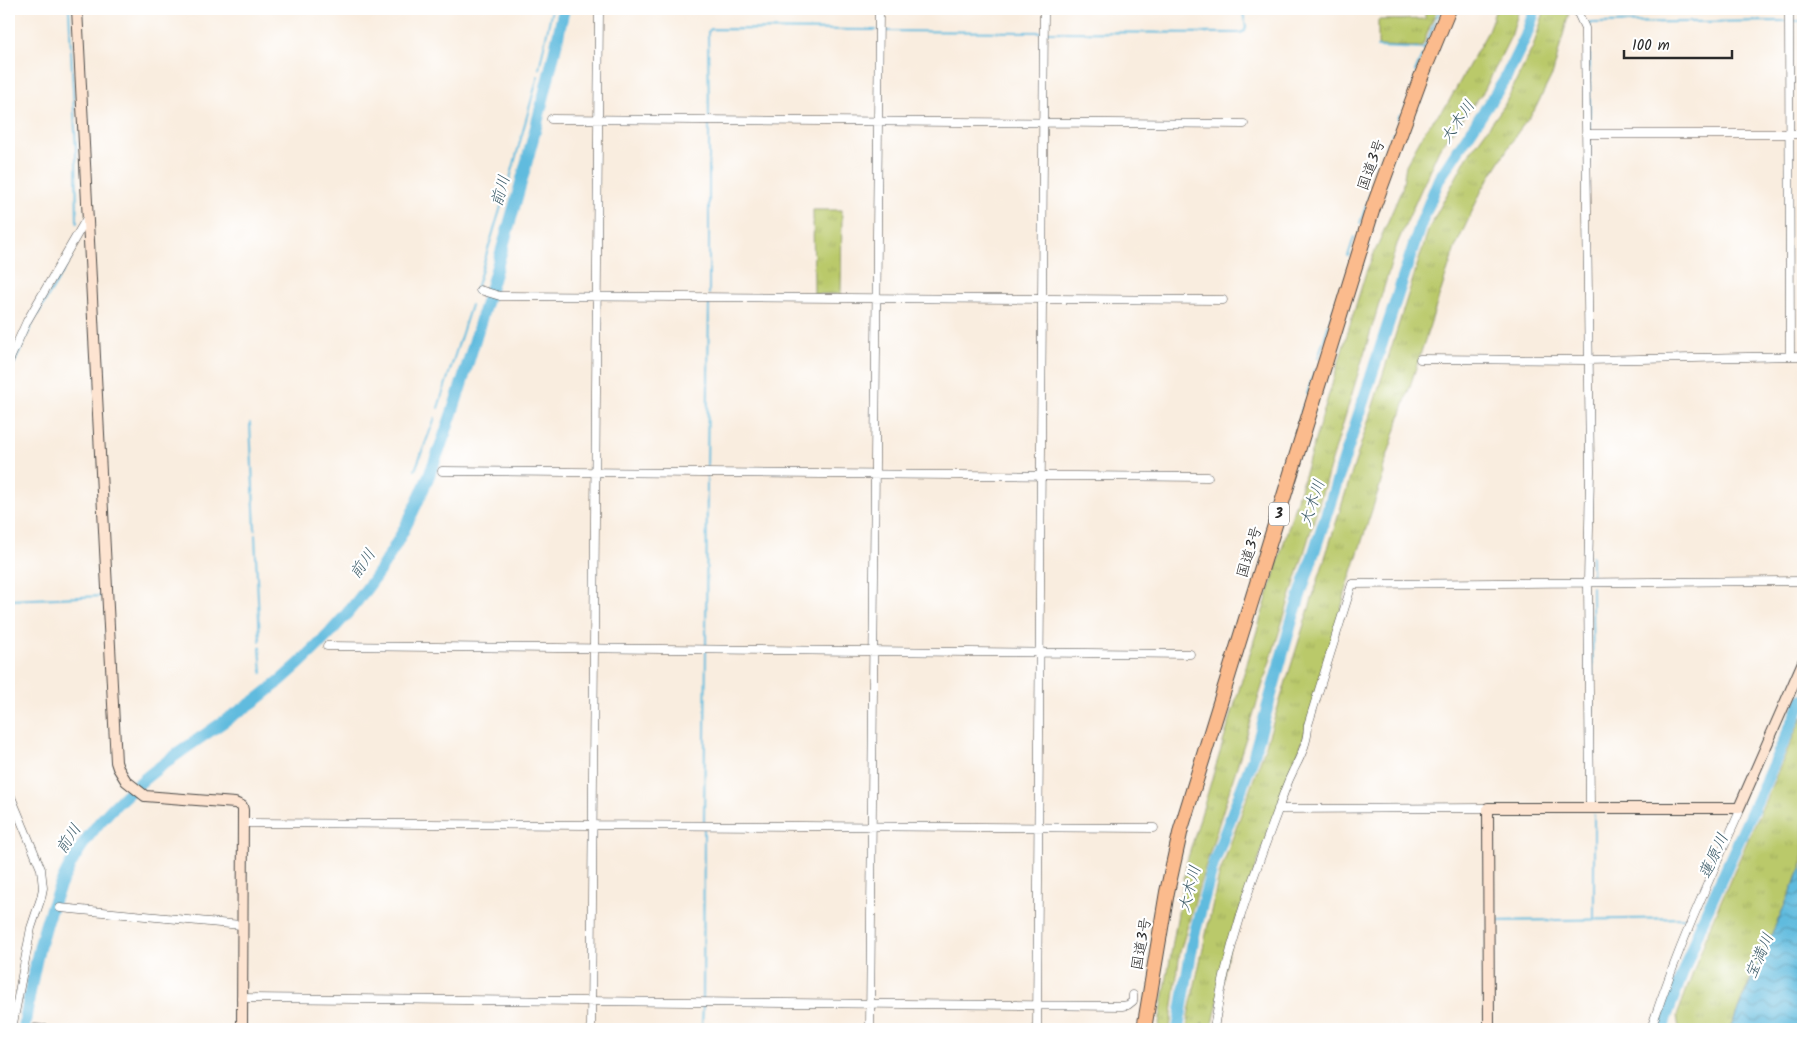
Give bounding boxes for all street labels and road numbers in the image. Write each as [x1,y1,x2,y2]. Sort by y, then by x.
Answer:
street label: 国道3号 [1352,136,1392,194]
road number: 3 [1269,502,1289,526]
street label: 国道3号 [1231,523,1269,581]
street label: 国道3号 [1126,916,1158,972]

